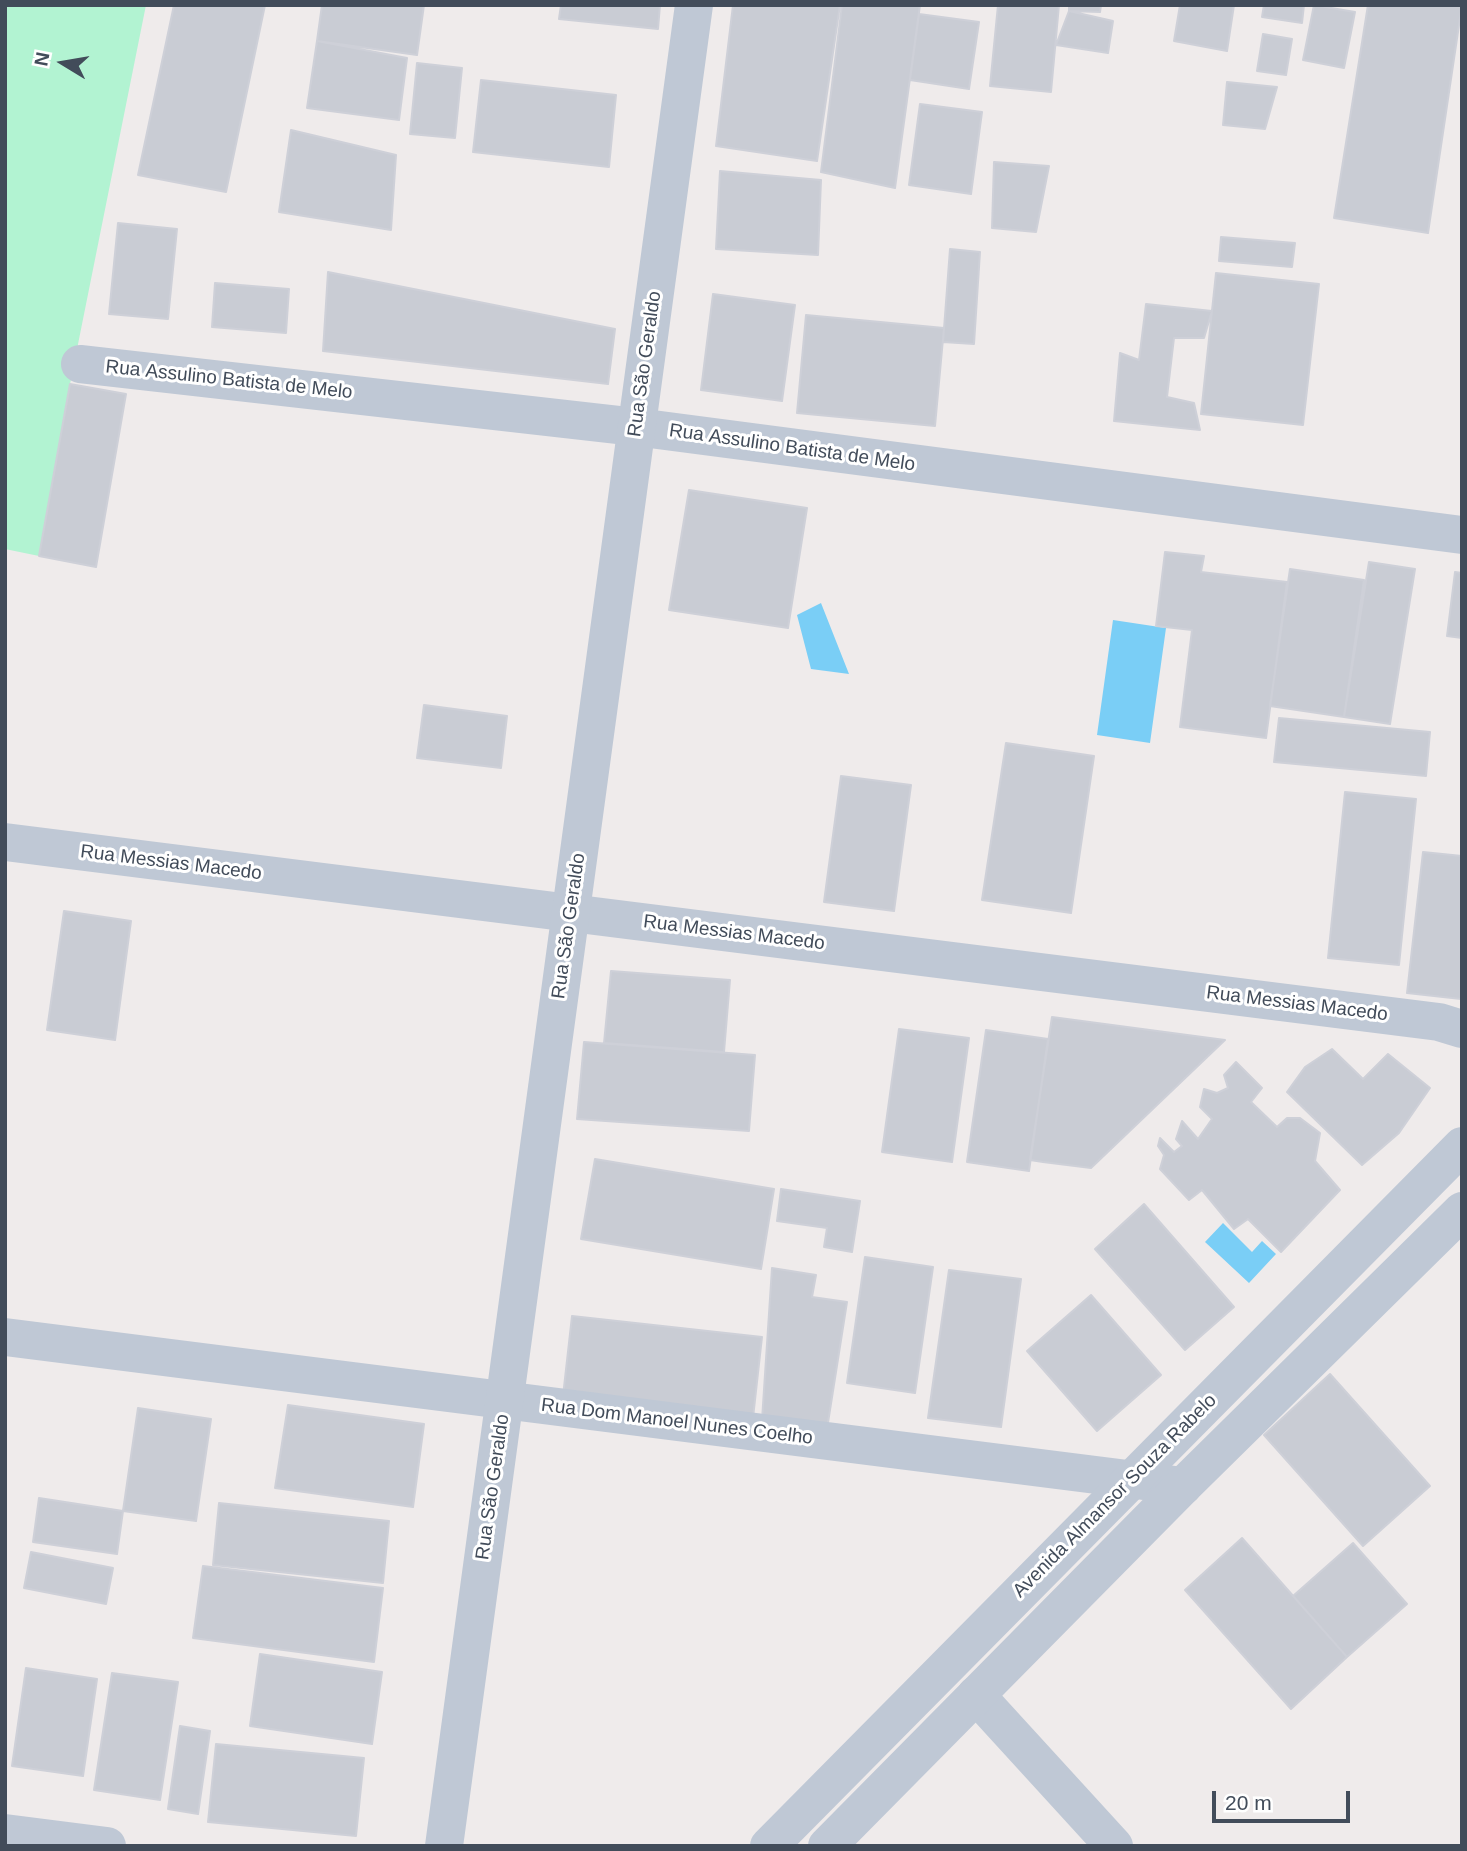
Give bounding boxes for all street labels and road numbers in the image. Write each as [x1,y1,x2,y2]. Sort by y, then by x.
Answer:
street label: Rua São Geraldo [623,290,667,438]
street label: Rua Assulino Batista de Melo [104,356,354,404]
street label: Rua Assulino Batista de Melo [668,419,916,477]
street label: Rua Messias Macedo [79,841,263,885]
street label: Rua São Geraldo [547,852,591,1000]
street label: Rua Messias Macedo [642,911,826,955]
street label: Rua Messias Macedo [1205,982,1389,1026]
street label: Avenida Almansor Souza Rabelo [1008,1389,1222,1603]
street label: Rua Dom Manoel Nunes Coelho [540,1394,814,1450]
street label: Rua São Geraldo [471,1413,515,1561]

